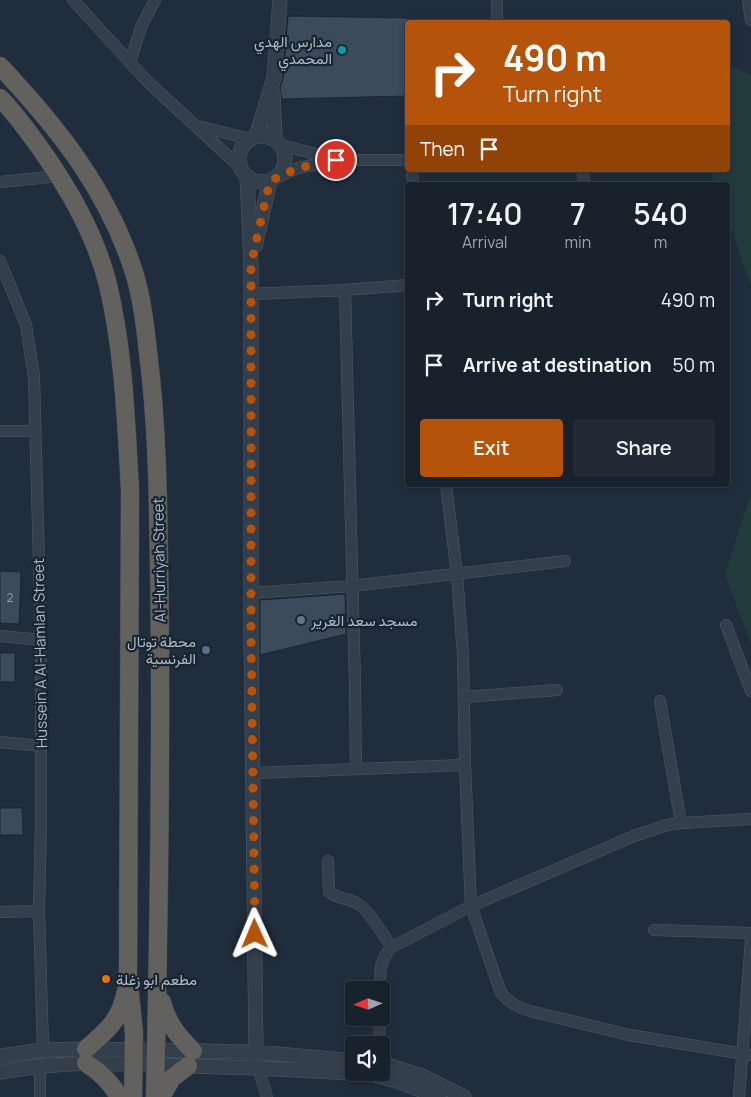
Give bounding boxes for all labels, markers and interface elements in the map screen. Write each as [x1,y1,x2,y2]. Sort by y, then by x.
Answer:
place label: مدارس الهدي المحمدي [254,31,332,72]
text: 490 m [503,34,607,82]
icon: right [420,40,485,105]
marker: مدارس الهدي المحمدي [336,44,348,56]
text: Turn right [503,79,601,109]
icon: arrive [475,135,503,163]
text: Then [420,136,465,162]
pin [315,139,357,181]
icon: arrive [322,146,350,174]
text: 17:40 [447,193,522,234]
text: 7 [570,193,586,234]
text: 540 [633,193,688,234]
text: Arrival [462,231,508,253]
text: min [564,231,591,253]
text: m [654,231,667,253]
icon: right [420,286,448,314]
text: Turn right [463,287,553,313]
text: 490 m [661,287,715,313]
icon: arrive [420,351,448,379]
text: Arrive at destination [463,352,652,378]
text: 50 m [673,352,715,378]
button: Exit [420,419,563,477]
button: Share [573,419,715,477]
street label: Al-Hurriyah Street [147,497,171,623]
street label: Hussein A Al-Hamlan Street [28,558,52,748]
house number: 2 [7,589,14,606]
place label: مسجد سعد الغرير [310,610,417,631]
marker: مسجد سعد الغرير [295,614,307,626]
place label: محطة توتال الفرنسية [127,631,196,669]
marker: محطة توتال الفرنسية [200,644,212,656]
position arrow [228,907,280,959]
place label: مطعم ابو زغلة [116,969,197,990]
marker: مطعم ابو زغلة [100,973,112,985]
north arrow [345,981,390,1026]
map controls [345,981,390,1081]
button: sound [345,1036,390,1081]

